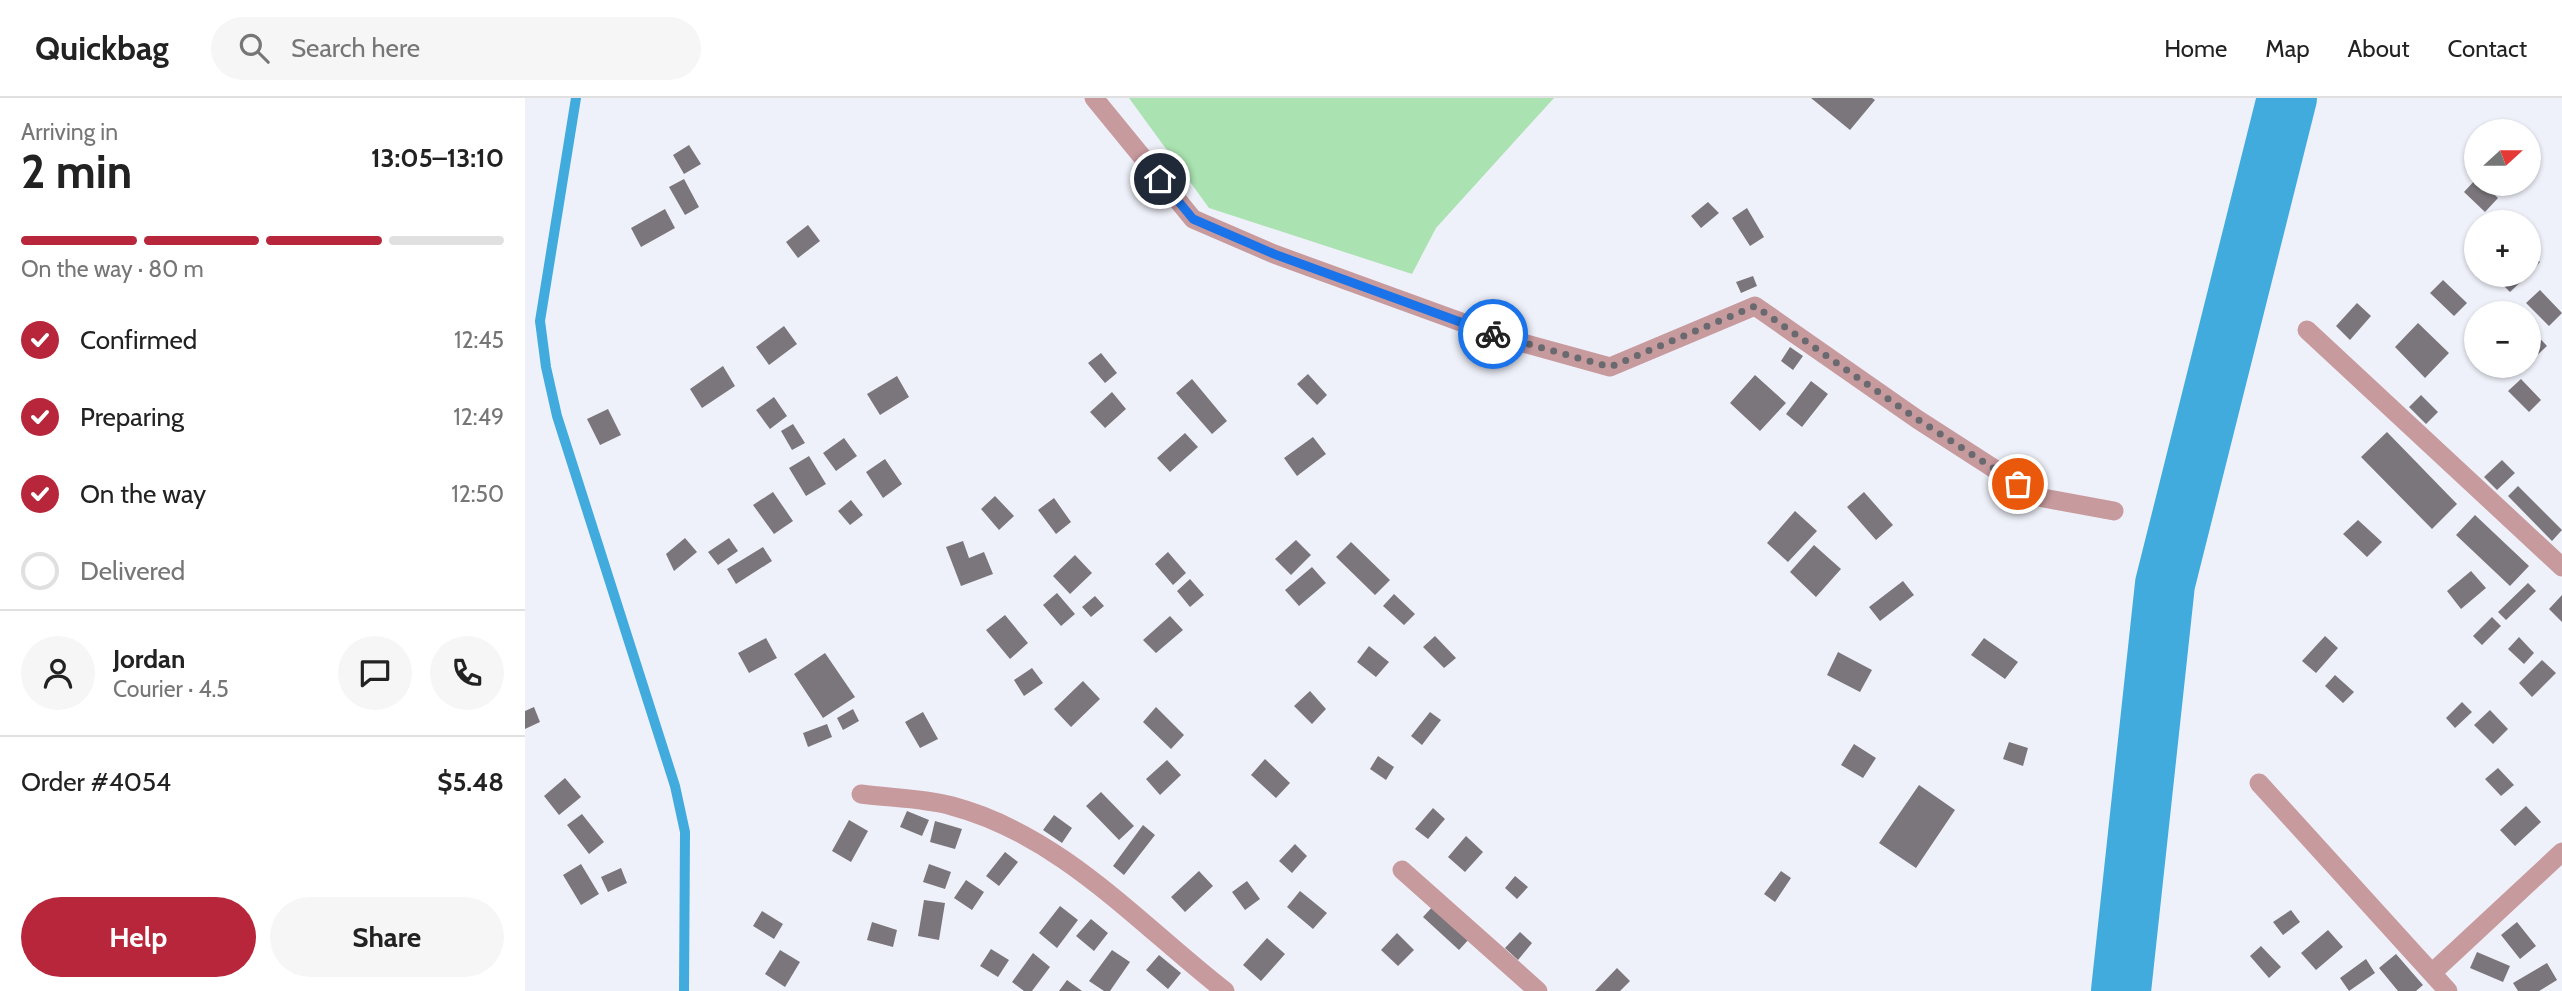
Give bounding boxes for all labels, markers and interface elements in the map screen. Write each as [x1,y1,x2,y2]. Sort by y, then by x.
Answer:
search box [211,17,701,80]
text: Quickbag [35,28,169,68]
icon: search [235,29,273,67]
text: Search here [291,32,420,64]
text: Home [2164,34,2227,63]
text: Map [2265,34,2310,63]
text: About [2348,34,2410,63]
text: Contact [2448,34,2527,63]
text: Arriving in [21,118,118,146]
north arrow [2464,119,2541,196]
map controls [2464,119,2541,378]
text: 13:05–13:10 [371,142,504,174]
text: 2 min [21,144,132,200]
pin [1130,149,1190,209]
icon: home [1141,160,1179,198]
button: + [2464,210,2541,287]
text: On the way · 80 m [21,255,204,283]
courier [1458,299,1528,369]
button: − [2464,301,2541,378]
icon: bike [1474,315,1512,353]
icon: check [21,321,59,359]
text: Confirmed [80,324,197,356]
text: 12:45 [454,326,504,354]
icon: check [21,398,59,436]
text: Preparing [80,401,184,433]
text: 12:49 [453,403,504,431]
pin [1988,454,2048,514]
icon: bag [1999,465,2037,503]
icon: check [21,475,59,513]
text: On the way [80,478,206,510]
text: 12:50 [451,480,504,508]
text: Delivered [80,555,185,587]
button: person [21,636,95,710]
button: chat [338,636,412,710]
button: phone [430,636,504,710]
text: Jordan [113,643,185,675]
text: Courier · 4.5 [113,675,229,703]
text: Order #4054 [21,766,171,798]
text: $5.48 [437,766,504,798]
button: Help [21,897,256,977]
button: Share [270,897,504,977]

